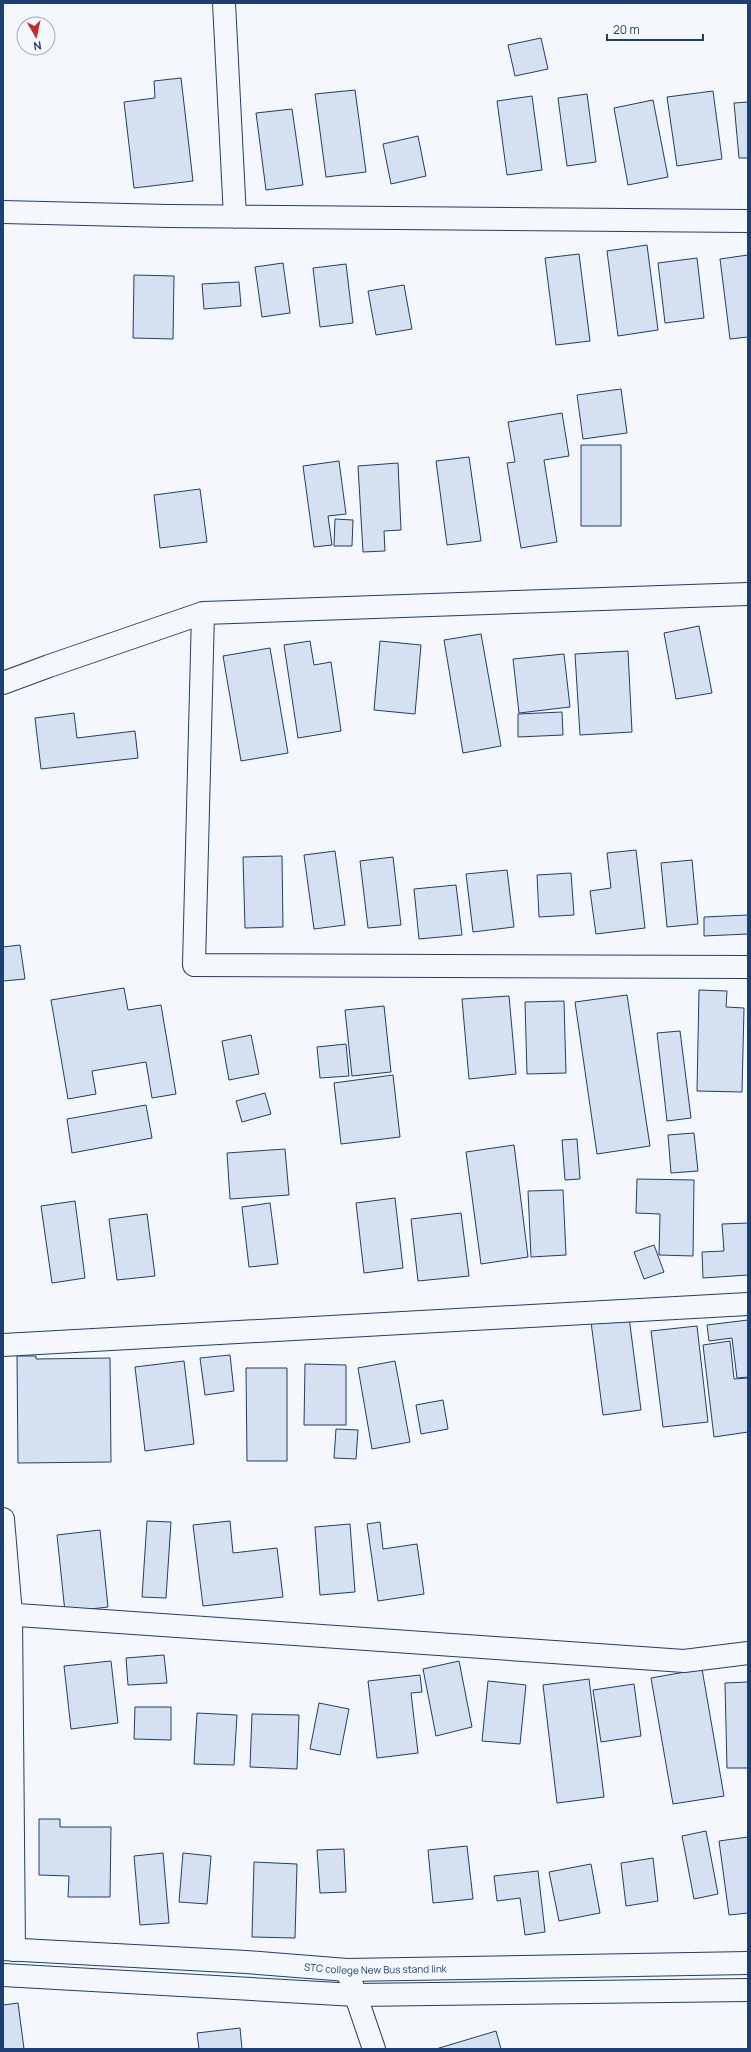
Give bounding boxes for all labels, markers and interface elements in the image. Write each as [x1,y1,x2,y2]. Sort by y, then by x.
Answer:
north arrow [16,16,56,56]
scale bar [607,16,703,42]
text: 20 m [613,21,640,38]
text: N [32,38,43,54]
street label: STC college New Bus stand link [303,1960,448,1977]

